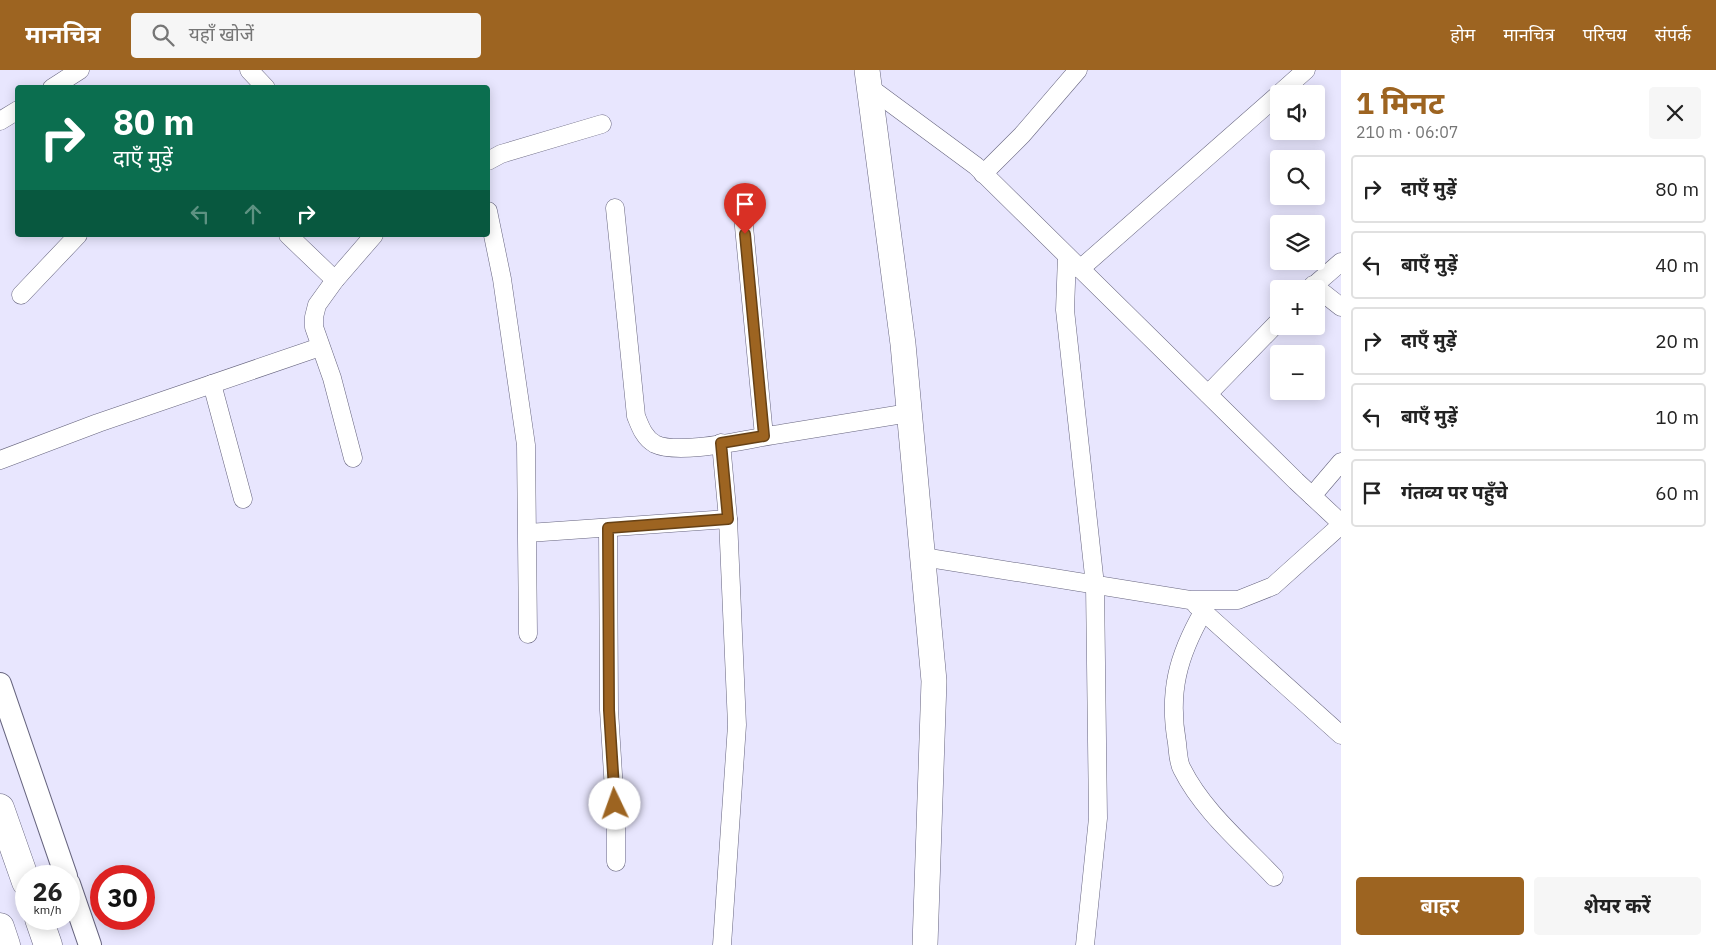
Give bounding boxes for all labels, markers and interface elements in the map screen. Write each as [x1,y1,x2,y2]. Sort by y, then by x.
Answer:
search box [131,13,481,58]
text: मानचित्र [25,18,101,50]
icon: search [149,21,177,49]
text: यहाँ खोजें [189,22,254,46]
text: होम [1450,23,1475,46]
text: मानचित्र [1503,23,1555,46]
text: परिचय [1583,23,1627,46]
text: संपर्क [1655,23,1691,46]
text: 1 मिनट [1356,83,1444,122]
map controls [1270,85,1325,400]
button: sound [1270,85,1325,140]
button: close [1649,87,1701,139]
text: 80 m [113,99,195,145]
icon: right [30,105,95,170]
text: 210 m · 06:07 [1356,122,1458,142]
text: दाएँ मुड़ें [113,143,173,172]
button: search [1270,150,1325,205]
icon: right [1358,175,1386,203]
text: दाएँ मुड़ें [1401,176,1457,200]
text: 80 m [1655,177,1699,201]
pin [724,183,766,234]
icon: arrive [731,190,759,218]
icon: left [186,200,214,228]
icon: ahead [239,200,267,228]
icon: right [292,200,320,228]
button: layers [1270,215,1325,270]
icon: left [1358,251,1386,279]
text: बाएँ मुड़ें [1401,252,1458,276]
text: 40 m [1655,253,1699,277]
button: + [1270,280,1325,335]
icon: right [1358,327,1386,355]
text: दाएँ मुड़ें [1401,328,1457,352]
text: 20 m [1655,329,1699,353]
button: − [1270,345,1325,400]
icon: left [1358,403,1386,431]
text: बाएँ मुड़ें [1401,404,1458,428]
text: 10 m [1655,405,1699,429]
icon: arrive [1358,479,1386,507]
text: गंतव्य पर पहुँचे [1401,480,1508,504]
text: 60 m [1655,481,1699,505]
position arrow [588,777,640,829]
speed limit sign: 30 [90,865,155,930]
text: 26 [32,875,63,908]
button: बाहर [1356,877,1524,935]
button: शेयर करें [1534,877,1701,935]
text: km/h [33,902,62,917]

